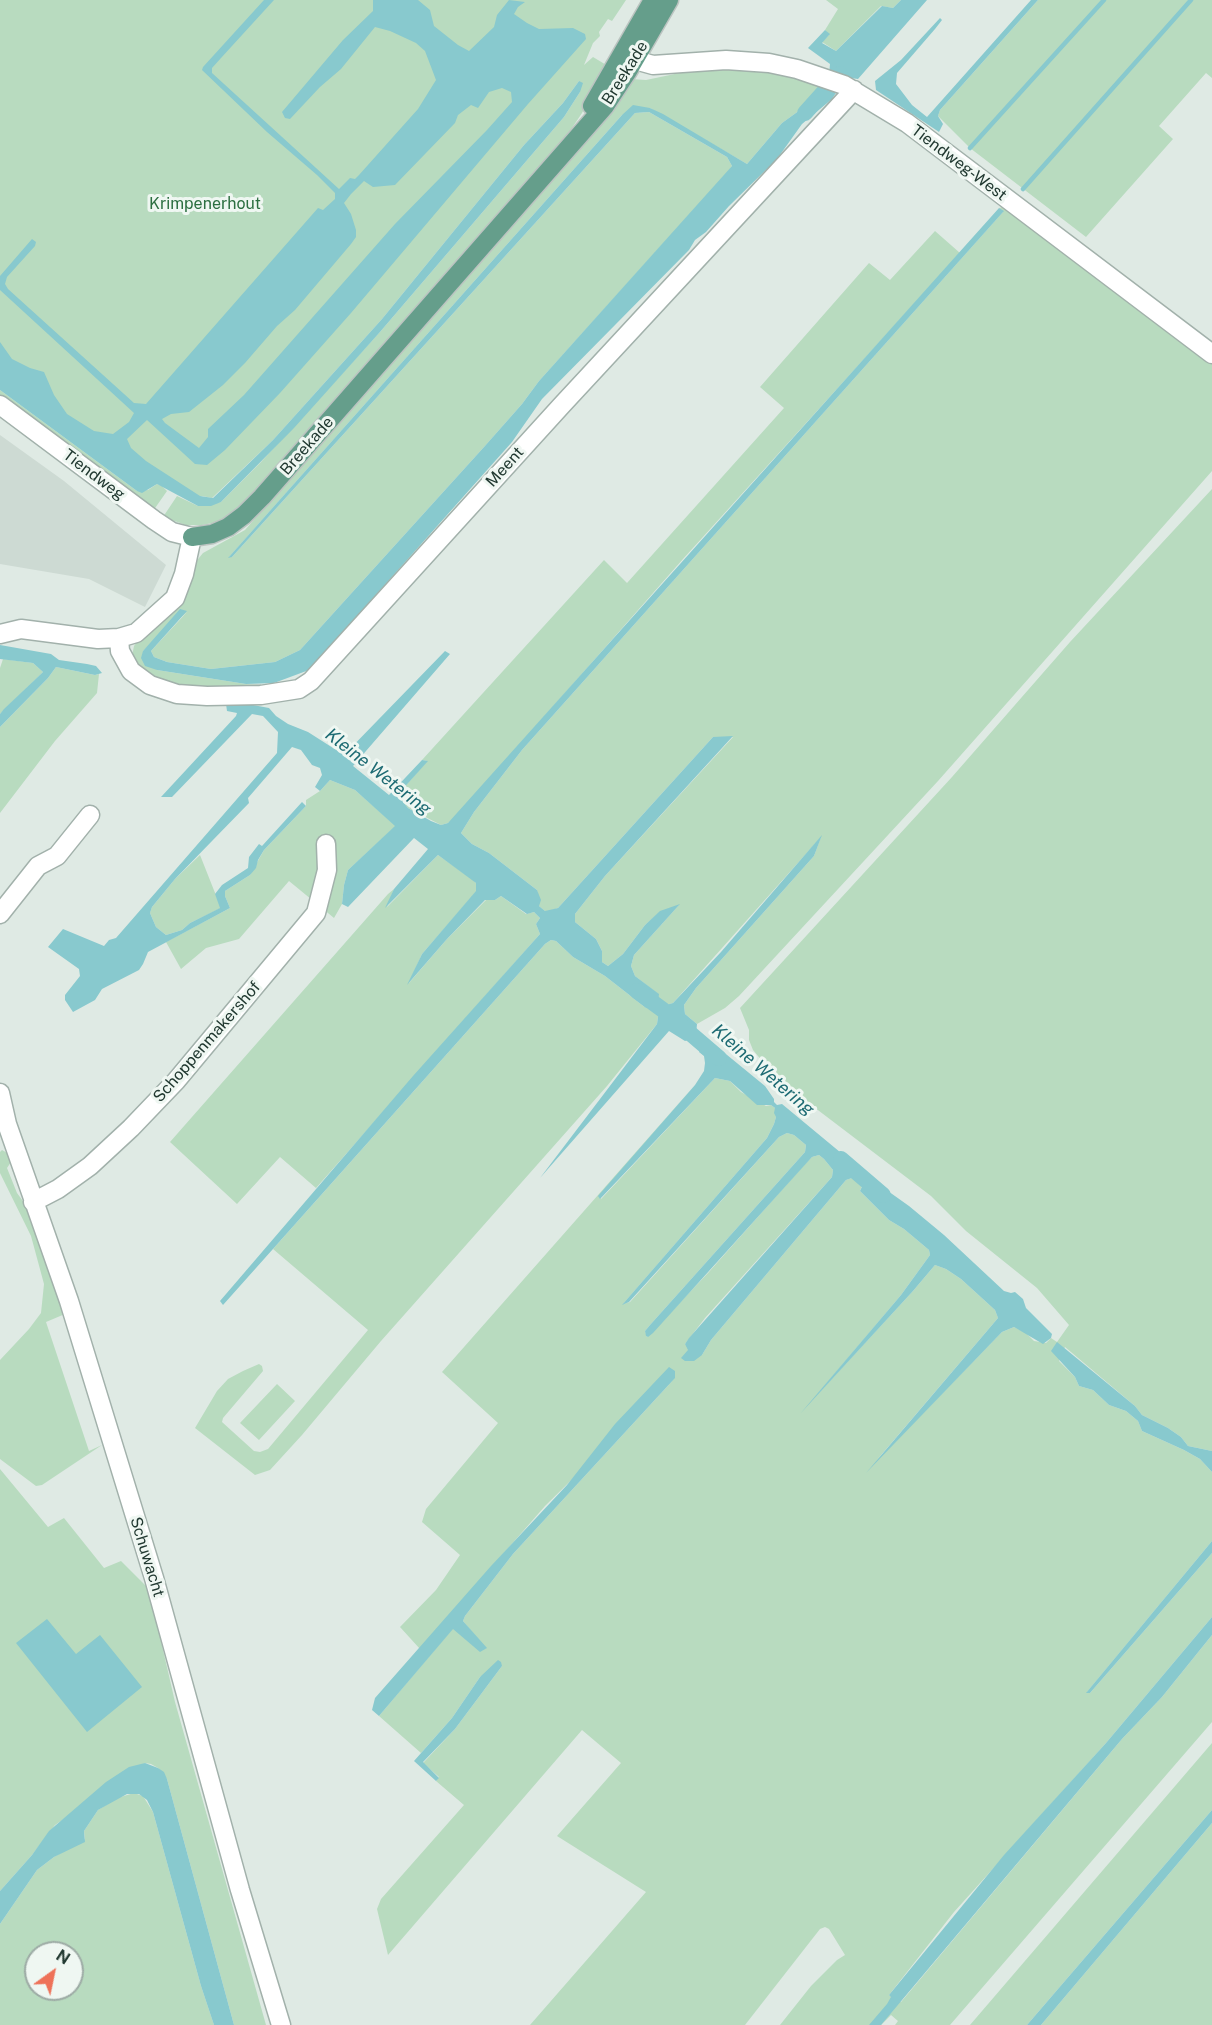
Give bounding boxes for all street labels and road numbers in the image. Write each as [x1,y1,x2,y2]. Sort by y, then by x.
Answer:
street label: Breekade [598,38,652,108]
street label: Tiendweg-West [908,121,1010,205]
street label: Breekade [276,413,338,479]
street label: Meent [482,443,528,491]
street label: Tiendweg [59,445,129,505]
street label: Schoppenmakershof [149,978,265,1106]
street label: Schuwacht [126,1515,168,1599]

